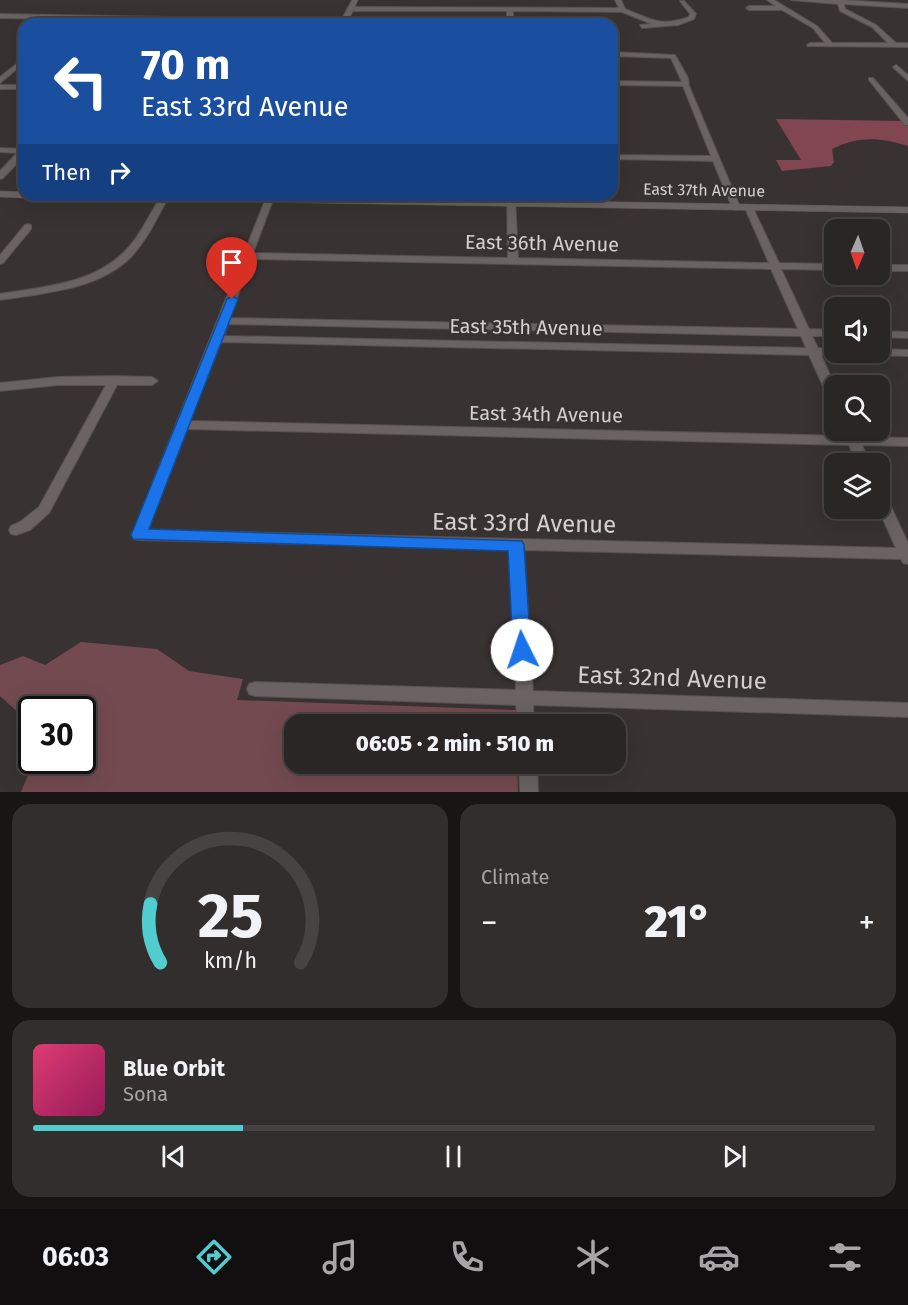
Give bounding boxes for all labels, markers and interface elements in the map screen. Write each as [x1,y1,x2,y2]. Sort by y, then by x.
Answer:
text: 70 m [141,40,230,90]
icon: left [42,42,120,120]
text: East 33rd Avenue [141,91,349,123]
icon: right [103,156,136,189]
text: Then [42,159,91,186]
street label: East 37th Avenue [643,179,765,201]
north arrow [824,219,890,285]
map controls [824,219,890,519]
street label: East 36th Avenue [465,230,619,256]
pin [206,237,257,299]
icon: arrive [215,246,248,279]
button: sound [824,297,890,363]
street label: East 35th Avenue [449,314,603,340]
button: search [824,375,890,441]
street label: East 34th Avenue [469,401,623,427]
button: layers [824,453,890,519]
street label: East 33rd Avenue [432,507,616,539]
position arrow [490,618,554,682]
street label: East 32nd Avenue [577,661,767,695]
speed limit sign: 30 [18,696,96,774]
text: 06:05 · 2 min · 510 m [356,730,554,757]
text: Climate [481,865,549,889]
text: 25 [197,879,263,954]
text: 21° [644,895,712,949]
text: − [481,903,498,943]
text: + [859,903,875,943]
text: km/h [203,948,257,974]
text: Blue Orbit [123,1055,225,1082]
text: Sona [123,1082,168,1106]
icon: previous [157,1140,190,1173]
icon: pause [437,1140,470,1173]
icon: next [718,1140,751,1173]
icon: directions [193,1236,235,1278]
icon: music [319,1236,361,1278]
icon: phone [446,1236,488,1278]
icon: climate [572,1236,614,1278]
icon: car [698,1236,740,1278]
icon: filters [824,1236,866,1278]
text: 06:03 [42,1241,109,1273]

